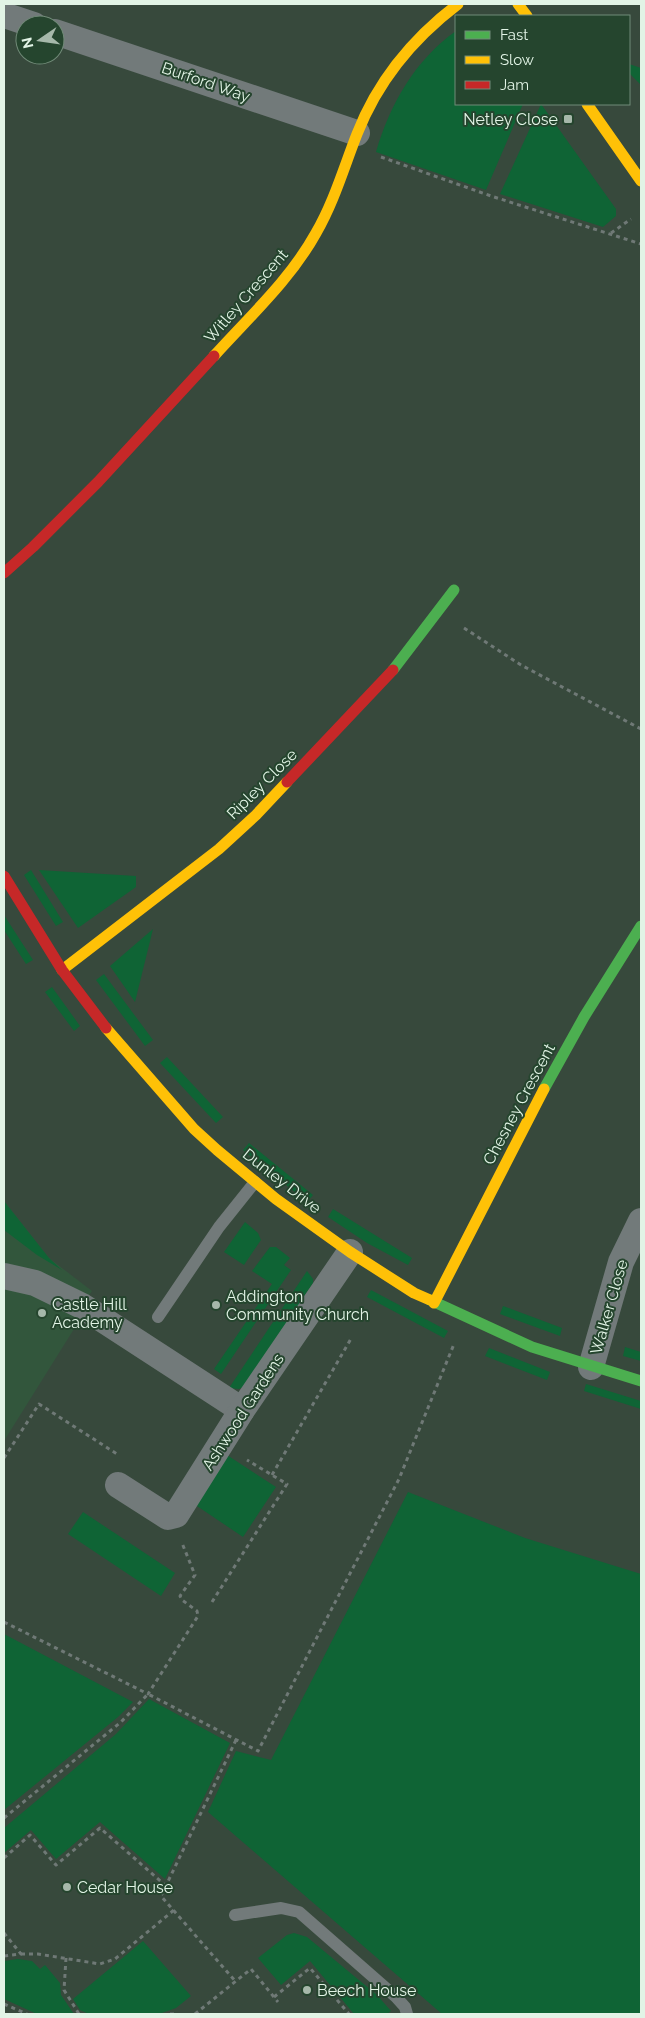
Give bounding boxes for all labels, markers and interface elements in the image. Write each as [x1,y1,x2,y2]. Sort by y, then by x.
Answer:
north arrow [15,15,65,65]
legend [455,15,630,105]
text: Fast [500,26,528,44]
text: N [18,36,36,50]
text: Slow [500,51,534,69]
street label: Burford Way [159,58,253,106]
text: Jam [500,76,529,94]
place label: Netley Close [463,110,558,129]
marker: Netley Close [562,113,574,125]
street label: Witley Crescent [200,245,292,347]
street label: Ripley Close [223,745,301,823]
street label: Chesney Crescent [479,1040,559,1168]
street label: Dunley Drive [239,1144,325,1218]
street label: Walker Close [586,1257,632,1357]
place label: Addington Community Church [226,1287,369,1324]
place label: Castle Hill Academy [52,1295,127,1332]
marker: Addington Community Church [210,1299,222,1311]
marker: Castle Hill Academy [36,1307,48,1319]
street label: Ashwood Gardens [198,1350,288,1474]
place label: Cedar House [77,1878,173,1897]
marker: Cedar House [61,1881,73,1893]
place label: Beech House [317,1981,416,2000]
marker: Beech House [301,1984,313,1996]

